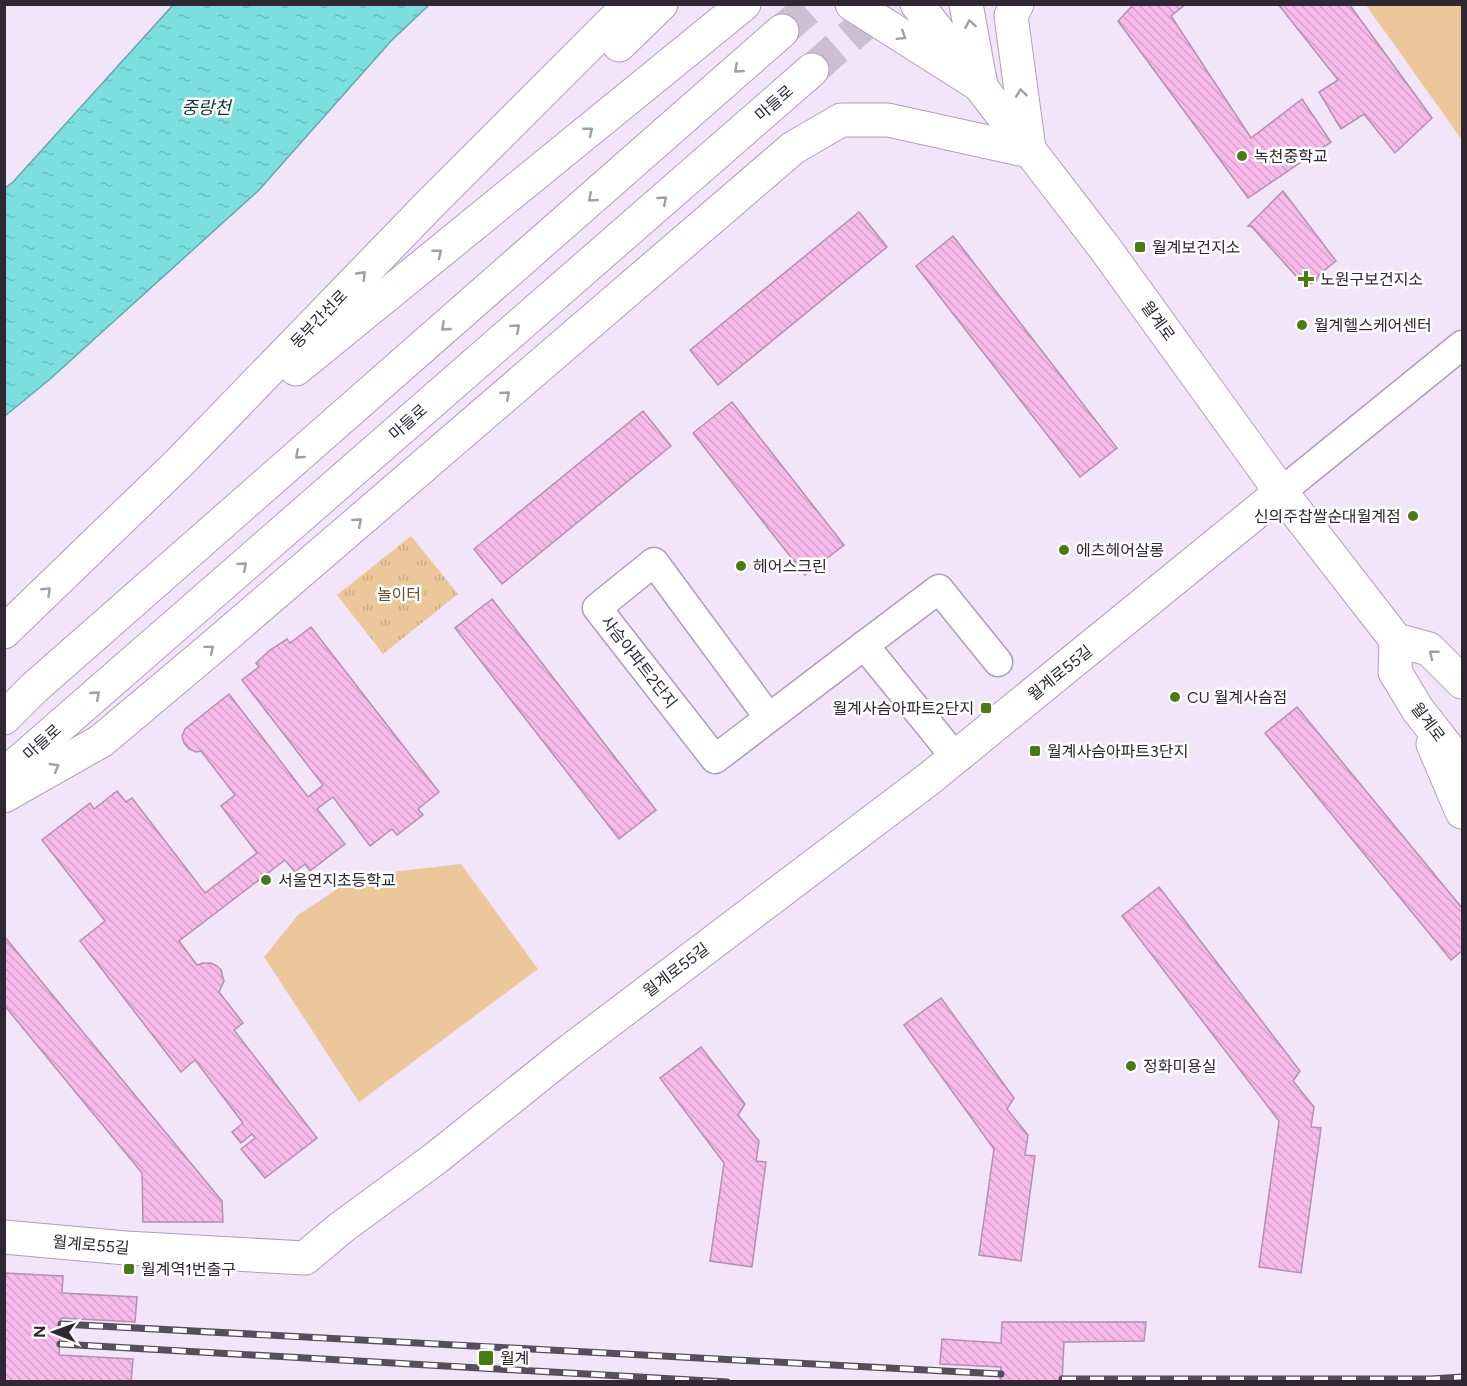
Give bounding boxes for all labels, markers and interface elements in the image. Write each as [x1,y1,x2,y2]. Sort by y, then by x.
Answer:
one-way arrow [964,20,976,29]
one-way arrow [896,28,906,40]
one-way arrow [734,62,745,73]
street label: 마들로 [751,81,797,125]
one-way arrow [1016,88,1028,98]
water label: 중랑천 [181,97,233,119]
one-way arrow [582,127,593,138]
place label: 녹천중학교 [1254,147,1328,166]
marker: 녹천중학교 [1235,149,1249,163]
one-way arrow [588,191,599,202]
one-way arrow [656,196,667,207]
place label: 월계보건지소 [1152,238,1240,257]
marker: 월계보건지소 [1133,240,1147,254]
one-way arrow [431,250,442,261]
marker: 노원구보건지소 [1297,270,1315,288]
place label: 노원구보건지소 [1320,270,1423,289]
one-way arrow [355,271,366,281]
street label: 동부간선로 [287,286,352,352]
street label: 월계로 [1137,298,1179,345]
place label: 월계헬스케어센터 [1314,316,1432,335]
marker: 월계헬스케어센터 [1295,318,1309,332]
one-way arrow [441,320,452,331]
one-way arrow [509,324,520,335]
one-way arrow [499,391,510,402]
street label: 마들로 [385,400,431,444]
one-way arrow [295,448,306,459]
place label: 신의주찹쌀순대월계점 [1254,507,1401,526]
marker: 신의주찹쌀순대월계점 [1406,509,1420,523]
one-way arrow [351,518,362,529]
place label: 에츠헤어살롱 [1076,541,1164,560]
marker: 에츠헤어살롱 [1057,543,1071,557]
place label: 헤어스크린 [753,557,827,576]
marker: 헤어스크린 [734,559,748,573]
one-way arrow [236,562,246,573]
park label: 놀이터 [377,585,421,604]
one-way arrow [39,588,50,599]
street label: 사슴아파트2단지 [597,612,681,712]
street label: 월계로55길 [1024,641,1096,705]
one-way arrow [203,646,214,657]
one-way arrow [1429,651,1440,662]
place label: CU 월계사슴점 [1187,688,1287,707]
marker: CU 월계사슴점 [1168,690,1182,704]
one-way arrow [89,691,100,702]
place label: 월계사슴아파트2단지 [833,699,974,718]
street label: 월계로 [1407,699,1449,746]
marker: 월계사슴아파트2단지 [979,701,993,715]
street label: 마들로 [19,720,65,764]
place label: 월계사슴아파트3단지 [1047,742,1188,761]
marker: 월계사슴아파트3단지 [1028,744,1042,758]
one-way arrow [49,763,59,774]
place label: 서울연지초등학교 [278,871,396,890]
marker: 서울연지초등학교 [259,873,273,887]
street label: 월계로55길 [639,939,713,1001]
place label: 정화미용실 [1143,1057,1217,1076]
marker: 정화미용실 [1124,1059,1138,1073]
street label: 월계로55길 [52,1232,130,1258]
place label: 월계역1번출구 [141,1260,236,1279]
marker: 월계역1번출구 [122,1262,136,1276]
north arrow [24,1302,84,1362]
text: N [30,1325,49,1338]
marker: 월계 [477,1349,495,1367]
place label: 월계 [500,1349,529,1368]

